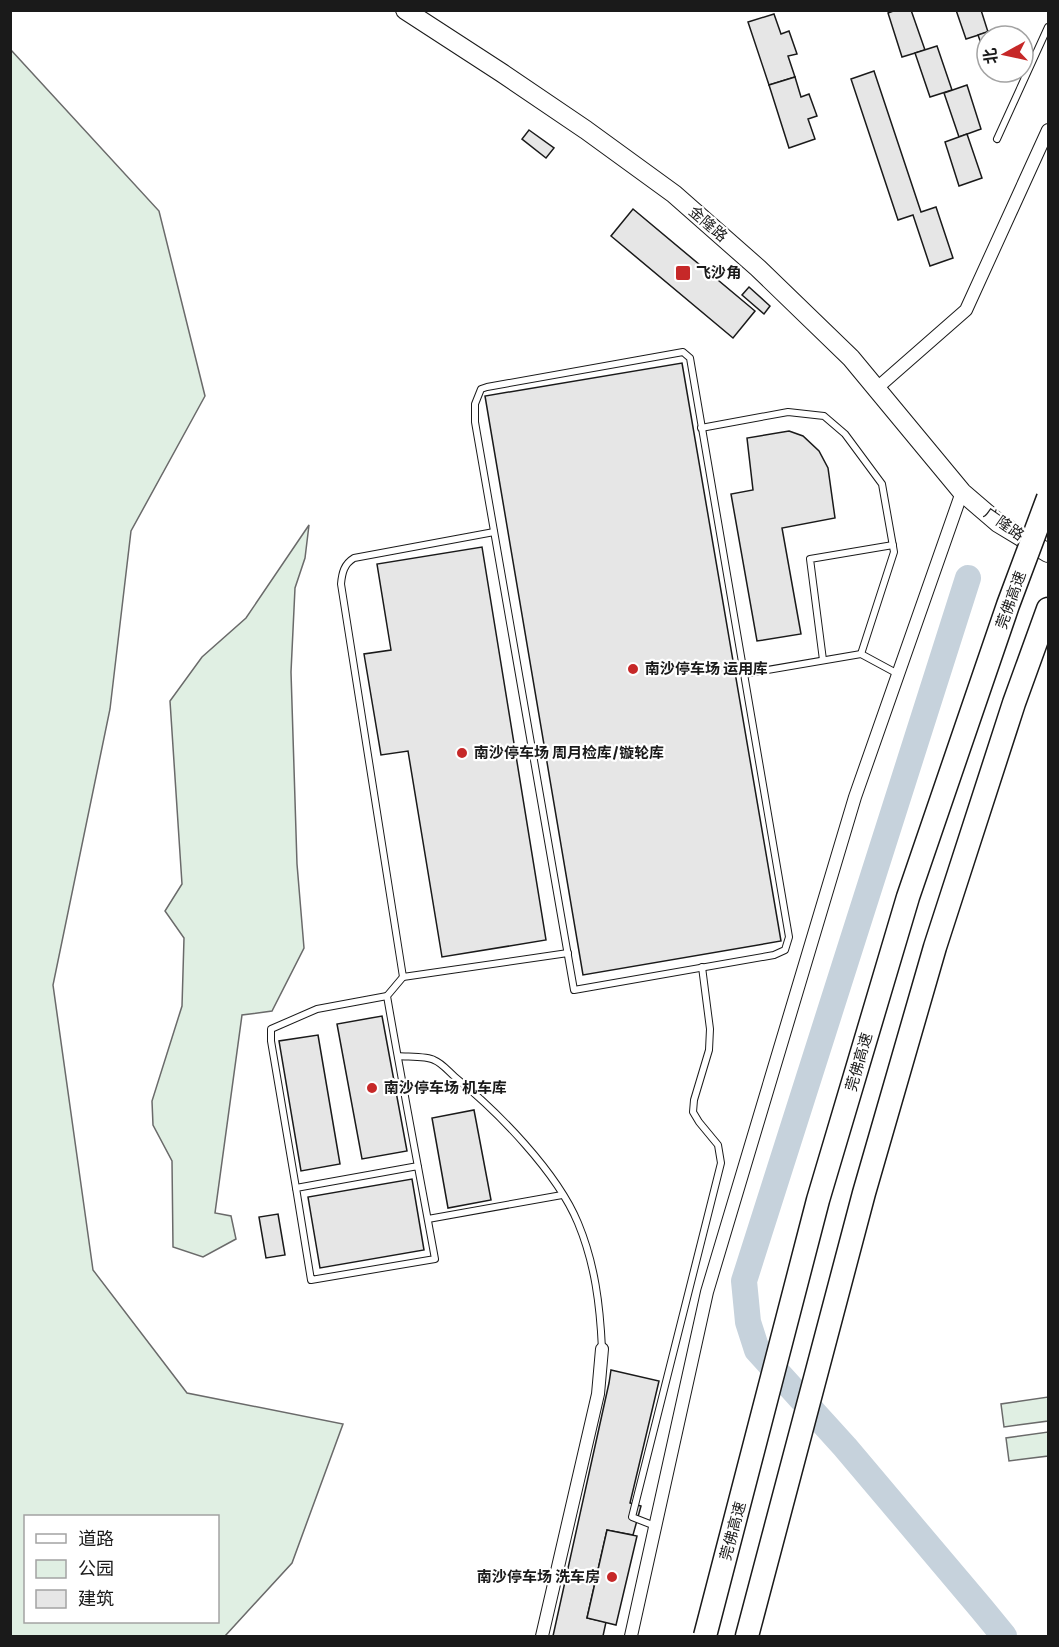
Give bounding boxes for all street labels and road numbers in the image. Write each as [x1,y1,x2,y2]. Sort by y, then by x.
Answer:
street label: 金隆路 [685,202,731,246]
street label: 广隆路 [980,504,1028,544]
street label: 莞佛高速 [992,569,1030,631]
street label: 莞佛高速 [842,1031,876,1093]
street label: 莞佛高速 [717,1500,749,1562]

